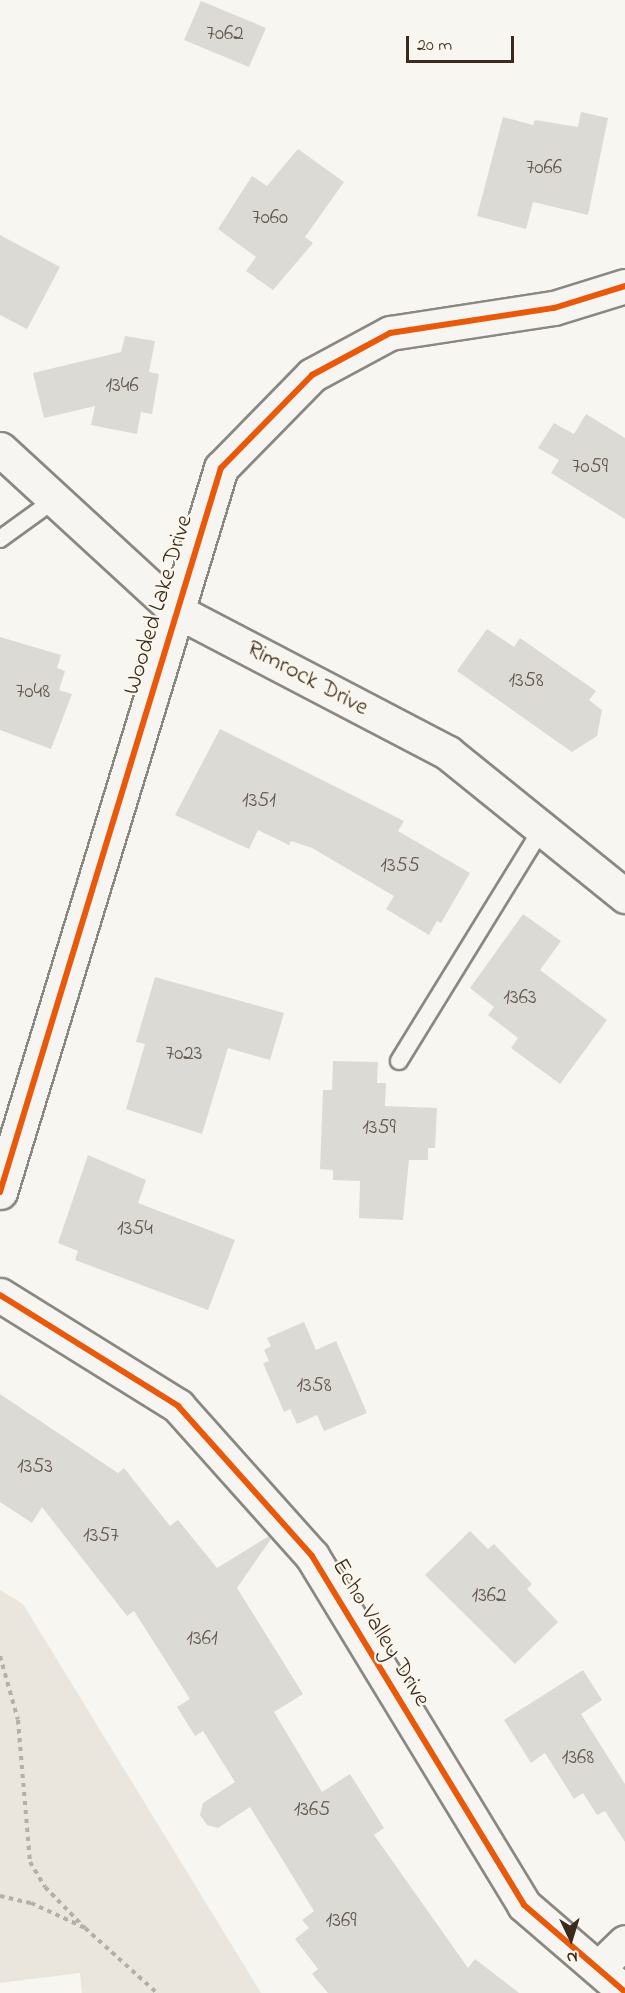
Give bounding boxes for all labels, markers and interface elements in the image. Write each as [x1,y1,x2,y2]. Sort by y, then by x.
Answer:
house number: 7062 [206,21,244,47]
scale bar [409,24,517,62]
text: 20 m [417,33,452,59]
house number: 7066 [526,155,562,181]
house number: 7060 [252,205,288,231]
house number: 1346 [105,373,139,399]
house number: 7059 [572,454,608,480]
street label: Wooded Lake Drive [118,512,200,698]
street label: Rimrock Drive [241,635,373,723]
house number: 1358 [508,668,544,694]
house number: 7048 [16,679,50,705]
house number: 1351 [242,788,276,814]
house number: 1355 [380,853,420,879]
house number: 1363 [503,985,537,1011]
house number: 7023 [166,1041,202,1067]
house number: 1359 [362,1115,396,1141]
house number: 1354 [117,1216,153,1242]
house number: 1358 [296,1373,332,1399]
house number: 1353 [17,1454,53,1480]
house number: 1357 [83,1523,119,1549]
street label: Echo Valley Drive [324,1554,436,1712]
house number: 1362 [471,1583,507,1609]
house number: 1361 [186,1626,218,1652]
house number: 1368 [562,1745,594,1771]
house number: 1365 [294,1797,330,1823]
house number: 1369 [326,1908,356,1934]
north arrow [541,1909,601,1969]
text: N [566,1945,578,1969]

